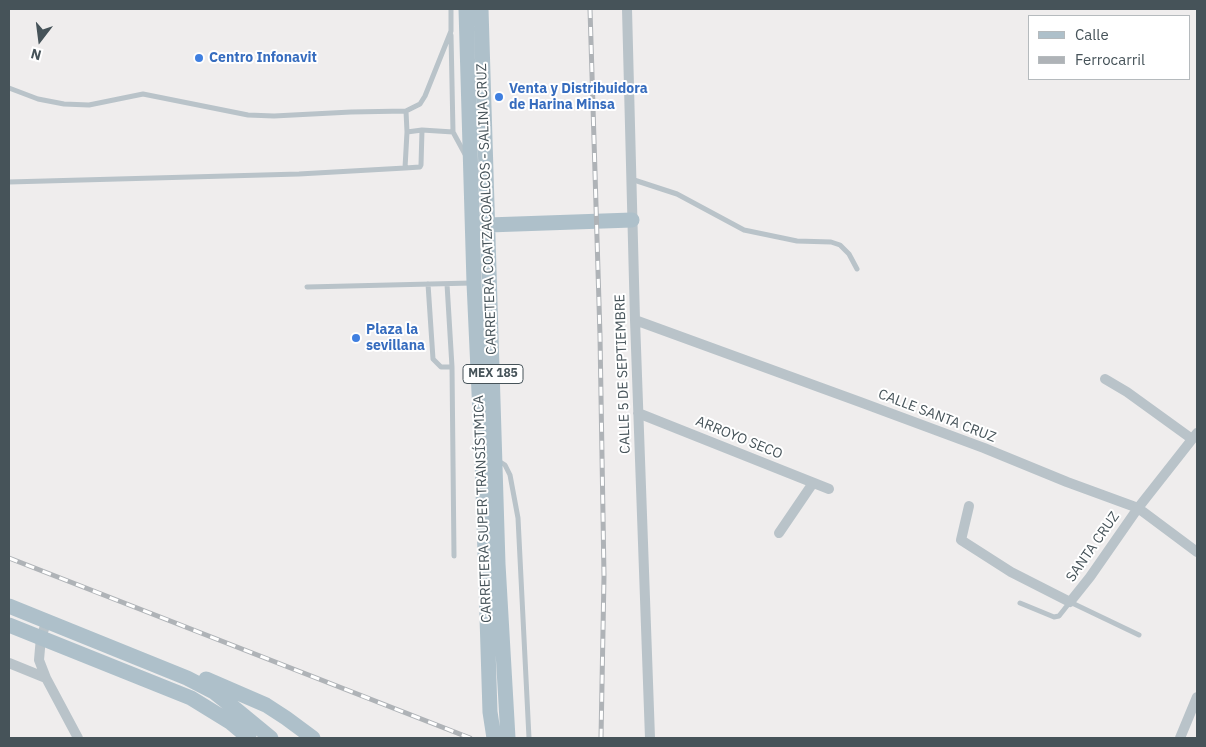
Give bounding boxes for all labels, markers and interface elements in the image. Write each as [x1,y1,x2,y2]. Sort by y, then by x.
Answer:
north arrow [15,15,65,65]
legend [1028,15,1191,80]
text: Calle [1075,25,1109,44]
text: N [29,44,43,64]
place label: Centro Infonavit [209,50,317,66]
text: Ferrocarril [1075,50,1145,69]
marker: Centro Infonavit [193,52,205,64]
street label: CARRETERA COATZACOALCOS - SALINA CRUZ [474,63,500,355]
place label: Venta y Distribuidora de Harina Minsa [509,81,648,114]
marker: Venta y Distribuidora de Harina Minsa [493,91,505,103]
street label: CALLE 5 DE SEPTIEMBRE [612,294,634,454]
place label: Plaza la sevillana [366,322,425,354]
marker: Plaza la sevillana [350,332,362,344]
road number: MEX 185 [463,364,523,384]
street label: CALLE SANTA CRUZ [876,386,998,446]
street label: CARRETERA SUPER TRANSÍSTMICA [471,395,495,623]
street label: ARROYO SECO [693,413,785,463]
street label: SANTA CRUZ [1063,509,1123,585]

